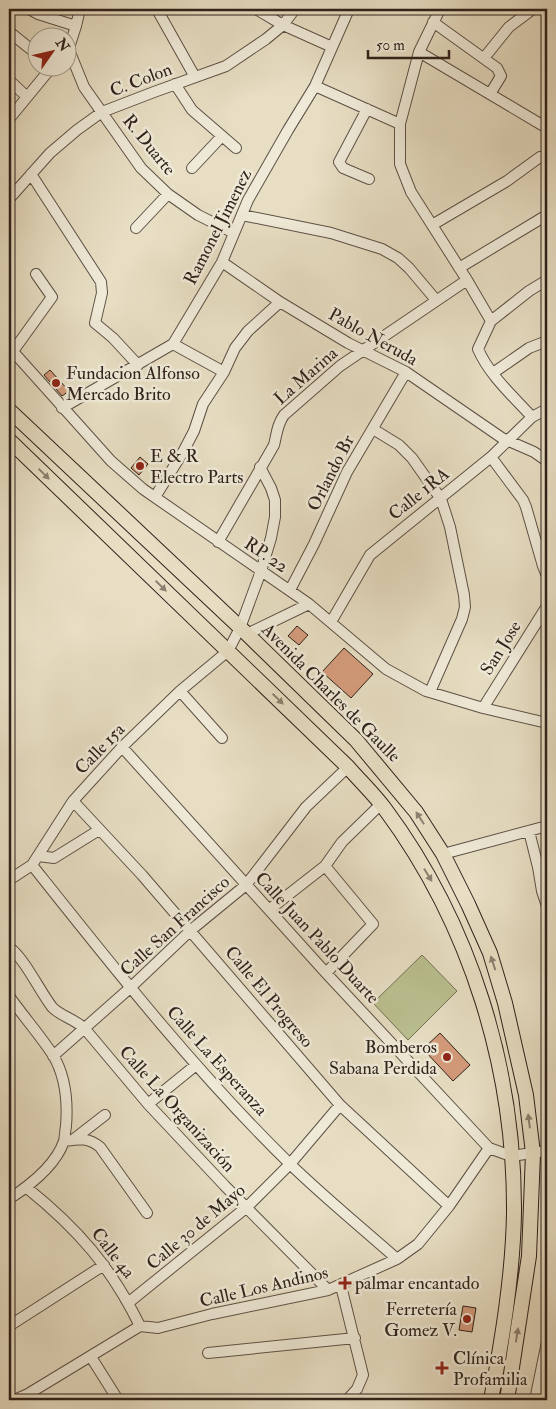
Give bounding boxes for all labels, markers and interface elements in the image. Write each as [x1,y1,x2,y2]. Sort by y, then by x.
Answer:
north arrow [28,28,78,78]
scale bar [368,28,450,60]
text: N [51,34,73,55]
text: 50 m [376,36,405,55]
street label: C. Colon [107,58,175,102]
street label: R. Duarte [117,110,181,181]
street label: Ramonel Jimenez [179,165,257,289]
street label: Pablo Neruda [324,303,422,371]
street label: La Marina [269,342,343,410]
place label: Fundacion Alfonso Mercado Brito [66,362,200,406]
marker: Fundacion Alfonso Mercado Brito [50,377,62,389]
street label: Orlando Br [302,431,360,515]
place label: E & R Electro Parts [150,445,243,489]
marker: E & R Electro Parts [134,460,146,472]
street label: Calle 1RA [384,462,455,526]
one-way arrow [38,468,50,480]
street label: RP. 22 [240,532,292,578]
one-way arrow [155,580,167,592]
street label: San Jose [475,616,527,679]
street label: Avenida Charles de Gaulle [256,618,406,768]
one-way arrow [272,693,284,705]
street label: Calle 15a [70,718,130,780]
one-way arrow [415,812,424,825]
street label: Calle Juan Pablo Duarte [250,867,384,1009]
one-way arrow [423,869,432,882]
street label: Calle San Francisco [115,870,235,981]
street label: Calle El Progreso [220,941,318,1053]
one-way arrow [488,955,496,970]
street label: Calle La Esperanza [161,1001,273,1121]
place label: Bomberos Sabana Perdida [329,1036,438,1080]
street label: Calle La Organización [114,1041,240,1177]
marker: Bomberos Sabana Perdida [441,1051,453,1063]
one-way arrow [525,1113,533,1129]
street label: Calle 30 de Mayo [142,1179,250,1275]
street label: Calle 4a [86,1223,140,1283]
street label: Calle Los Andinos [198,1261,330,1313]
place label: palmar encantado [354,1272,480,1295]
marker: palmar encantado [339,1277,351,1289]
place label: Ferretería Gomez V. [384,1298,458,1342]
marker: Ferretería Gomez V. [461,1313,473,1325]
one-way arrow [513,1326,521,1342]
place label: Clínica Profamilia [453,1347,528,1391]
marker: Clínica Profamilia [435,1361,449,1375]

